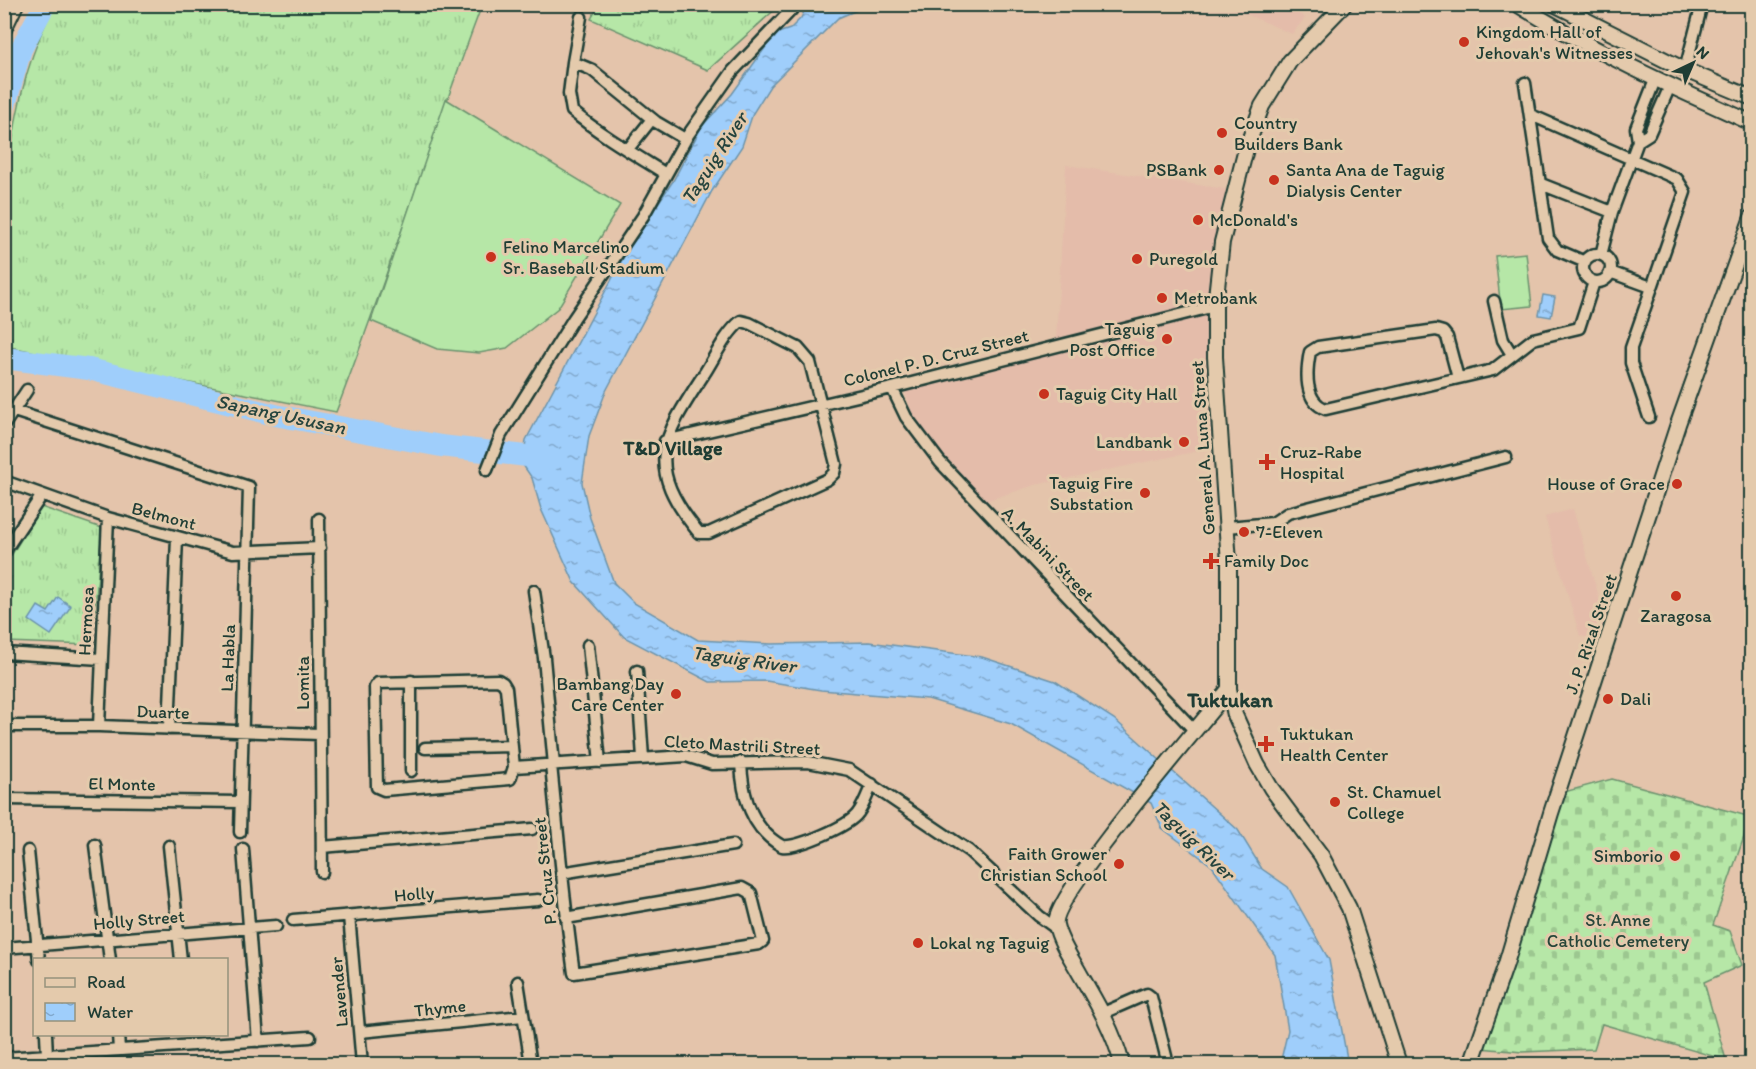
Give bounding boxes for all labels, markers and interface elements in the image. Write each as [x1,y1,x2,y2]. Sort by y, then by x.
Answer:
place label: Kingdom Hall of Jehovah's Witnesses [1476,21,1633,64]
north arrow [1663,33,1723,93]
marker: Kingdom Hall of Jehovah's Witnesses [1457,35,1471,49]
text: N [1693,42,1714,63]
water label: Taguig River [675,106,754,208]
place label: Country Builders Bank [1234,112,1343,155]
marker: Country Builders Bank [1215,126,1229,140]
place label: PSBank [1146,159,1207,181]
place label: Santa Ana de Taguig Dialysis Center [1286,159,1446,202]
marker: PSBank [1212,163,1226,177]
marker: Santa Ana de Taguig Dialysis Center [1267,173,1281,187]
place label: McDonald's [1210,209,1298,231]
marker: McDonald's [1191,213,1205,227]
place label: Felino Marcelino Sr. Baseball Stadium [503,236,665,279]
place label: Puregold [1149,248,1218,270]
marker: Felino Marcelino Sr. Baseball Stadium [484,250,498,264]
marker: Puregold [1130,252,1144,266]
place label: Metrobank [1174,287,1258,309]
marker: Metrobank [1155,291,1169,305]
place label: Taguig Post Office [1069,318,1156,361]
street label: Colonel P. D. Cruz Street [841,324,1031,392]
marker: Taguig Post Office [1160,332,1174,346]
street label: General A. Luna Street [1186,360,1220,536]
place label: Taguig City Hall [1056,383,1177,405]
marker: Taguig City Hall [1037,387,1051,401]
water label: Sapang Ususan [214,389,348,440]
place label: Landbank [1096,431,1172,453]
marker: Landbank [1177,435,1191,449]
district label: T&D Village [622,436,723,461]
place label: Cruz-Rabe Hospital [1280,441,1362,484]
marker: Cruz-Rabe Hospital [1258,453,1276,471]
place label: Taguig Fire Substation [1049,472,1133,515]
place label: House of Grace [1547,473,1665,495]
marker: House of Grace [1670,477,1684,491]
marker: Taguig Fire Substation [1138,486,1152,500]
street label: Belmont [129,497,199,535]
street label: A. Mabini Street [997,502,1099,606]
place label: 7-Eleven [1256,521,1323,543]
marker: 7-Eleven [1237,525,1251,539]
place label: Family Doc [1224,550,1309,572]
marker: Family Doc [1202,552,1220,570]
street label: J. P. Rizal Street [1560,571,1622,697]
street label: Hermosa [73,585,99,656]
marker: Zaragosa [1669,589,1683,603]
place label: Zaragosa [1640,605,1712,627]
street label: La Habla [216,623,240,692]
water label: Taguig River [691,640,799,678]
street label: Lomita [292,655,314,710]
place label: Bambang Day Care Center [556,673,665,716]
marker: Bambang Day Care Center [669,687,683,701]
district label: Tuktukan [1186,687,1273,712]
place label: Dali [1620,688,1651,710]
marker: Dali [1601,692,1615,706]
street label: Duarte [136,700,190,724]
place label: Tuktukan Health Center [1280,723,1389,766]
street label: Cleto Mastrili Street [663,730,821,760]
marker: Tuktukan Health Center [1257,735,1275,753]
street label: El Monte [88,772,156,796]
place label: St. Chamuel College [1347,781,1441,824]
water label: Taguig River [1148,795,1241,886]
marker: St. Chamuel College [1328,795,1342,809]
street label: P. Cruz Street [528,816,562,926]
place label: Faith Grower Christian School [980,843,1107,886]
place label: Simborio [1594,845,1663,867]
marker: Simborio [1668,849,1682,863]
marker: Faith Grower Christian School [1112,857,1126,871]
street label: Holly [393,881,436,907]
street label: Holly Street [92,905,186,935]
park label: St. Anne Catholic Cemetery [1547,909,1690,952]
place label: Lokal ng Taguig [930,932,1050,954]
marker: Lokal ng Taguig [911,936,925,950]
street label: Lavender [325,955,353,1028]
legend [33,958,228,1036]
text: Road [87,971,126,993]
street label: Thyme [413,994,467,1022]
text: Water [87,1001,133,1023]

